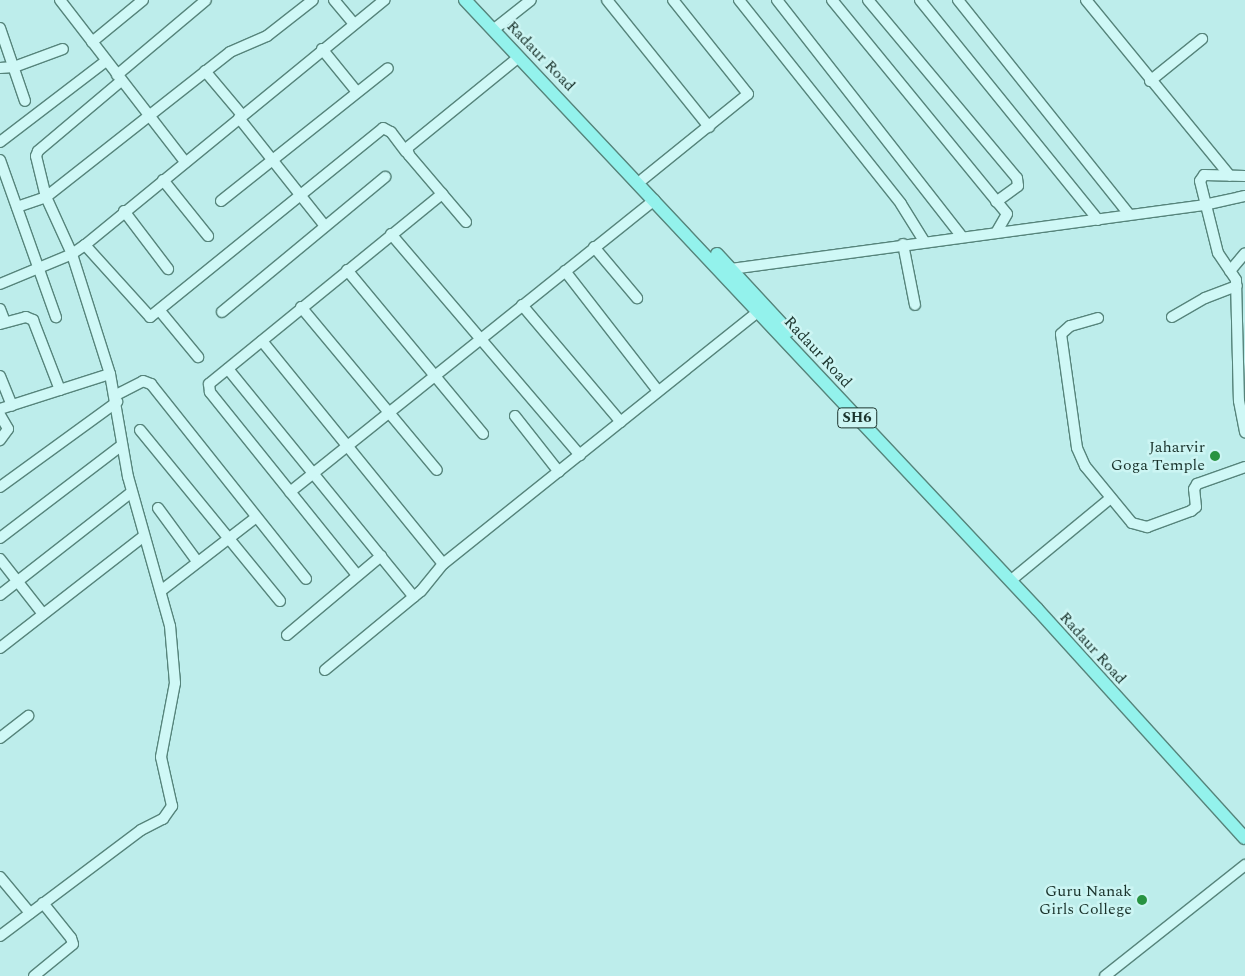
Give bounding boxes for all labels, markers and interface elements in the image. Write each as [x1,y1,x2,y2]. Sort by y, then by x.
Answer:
street label: Radaur Road [503,17,579,95]
street label: Radaur Road [780,312,856,392]
road number: SH6 [837,406,877,430]
place label: Jaharvir Goga Temple [1111,437,1205,475]
marker: Jaharvir Goga Temple [1209,450,1221,462]
street label: Radaur Road [1056,608,1130,688]
place label: Guru Nanak Girls College [1039,881,1132,919]
marker: Guru Nanak Girls College [1136,894,1148,906]

